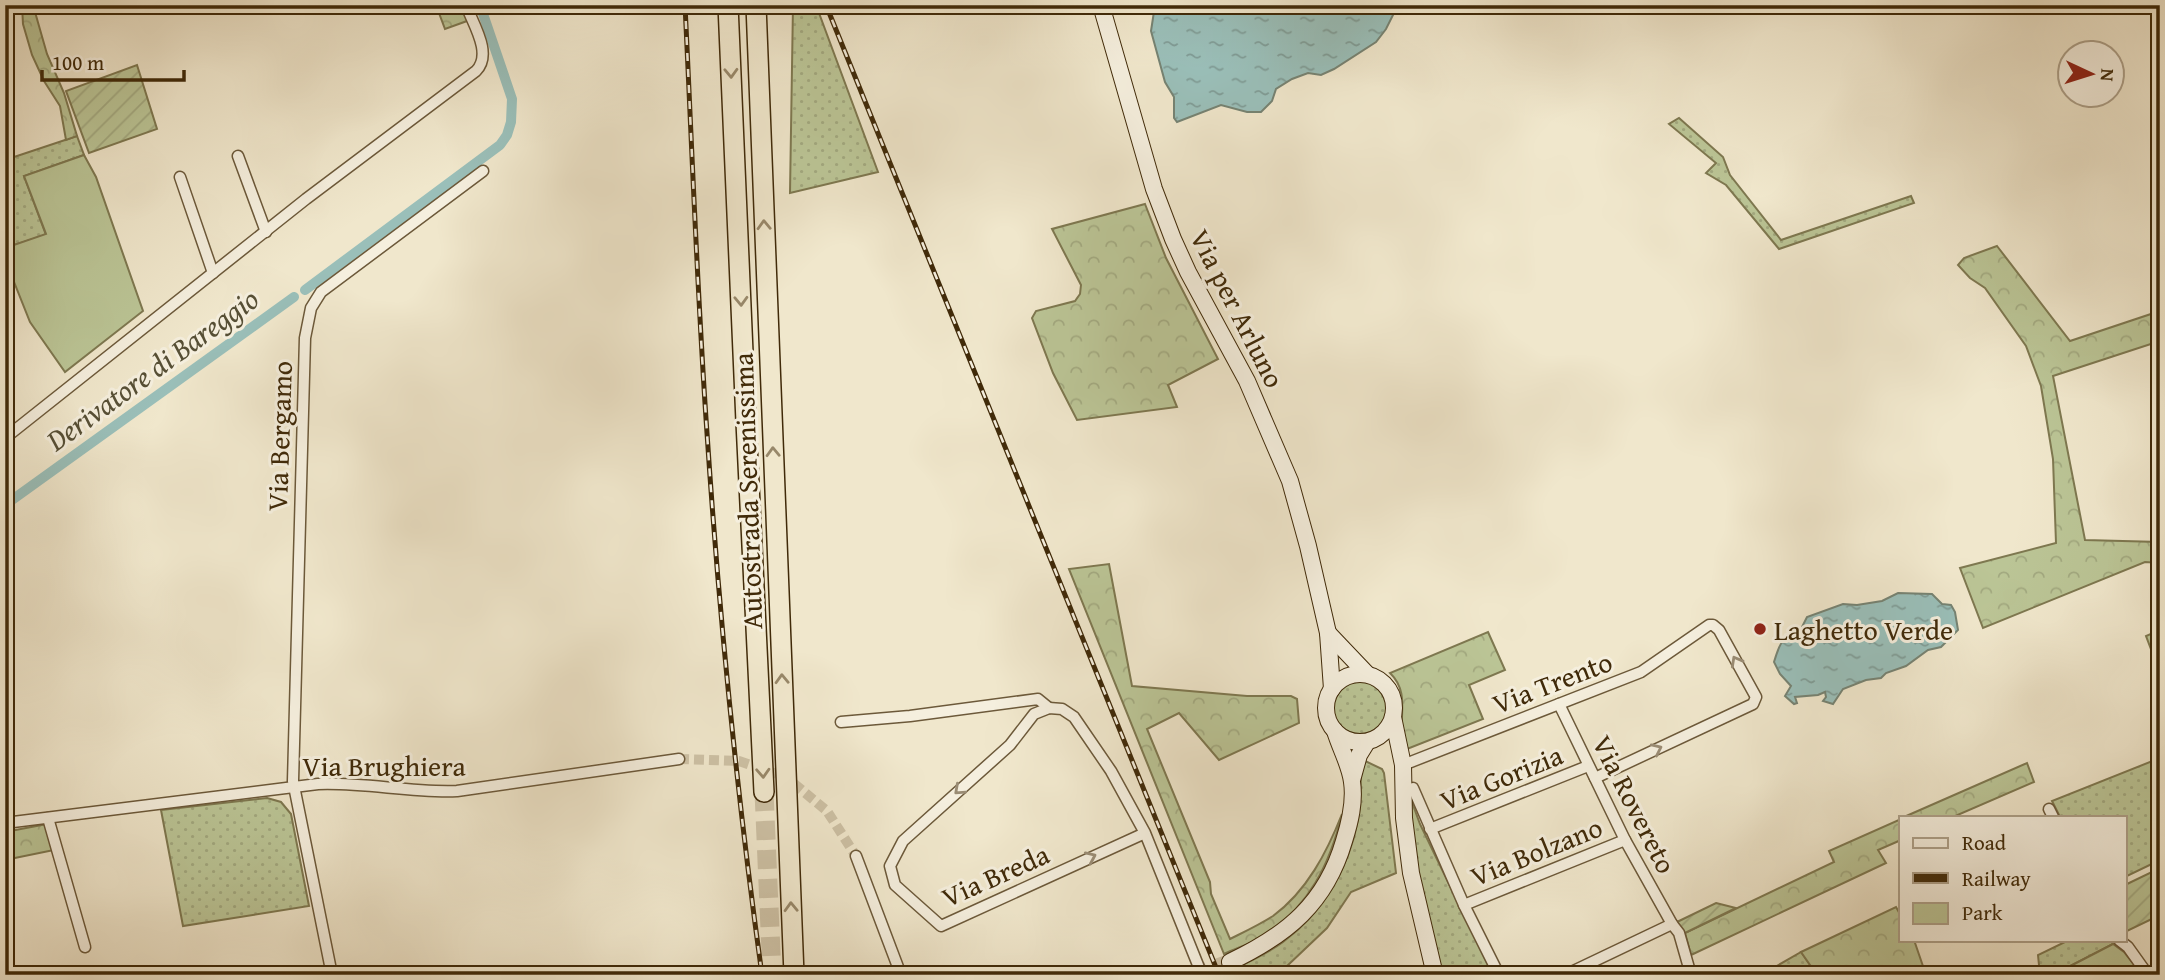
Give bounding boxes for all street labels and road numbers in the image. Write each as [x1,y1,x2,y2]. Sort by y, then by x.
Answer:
street label: Via per Arluno [1180,222,1296,394]
street label: Autostrada Serenissima [722,351,772,630]
street label: Via Bergamo [256,360,302,512]
street label: Via Trento [1486,640,1618,724]
street label: Via Rovereto [1583,728,1687,880]
street label: Via Gorizia [1433,734,1569,820]
street label: Via Brughiera [302,745,466,786]
street label: Via Bolzano [1464,806,1608,896]
street label: Via Breda [935,833,1056,917]

